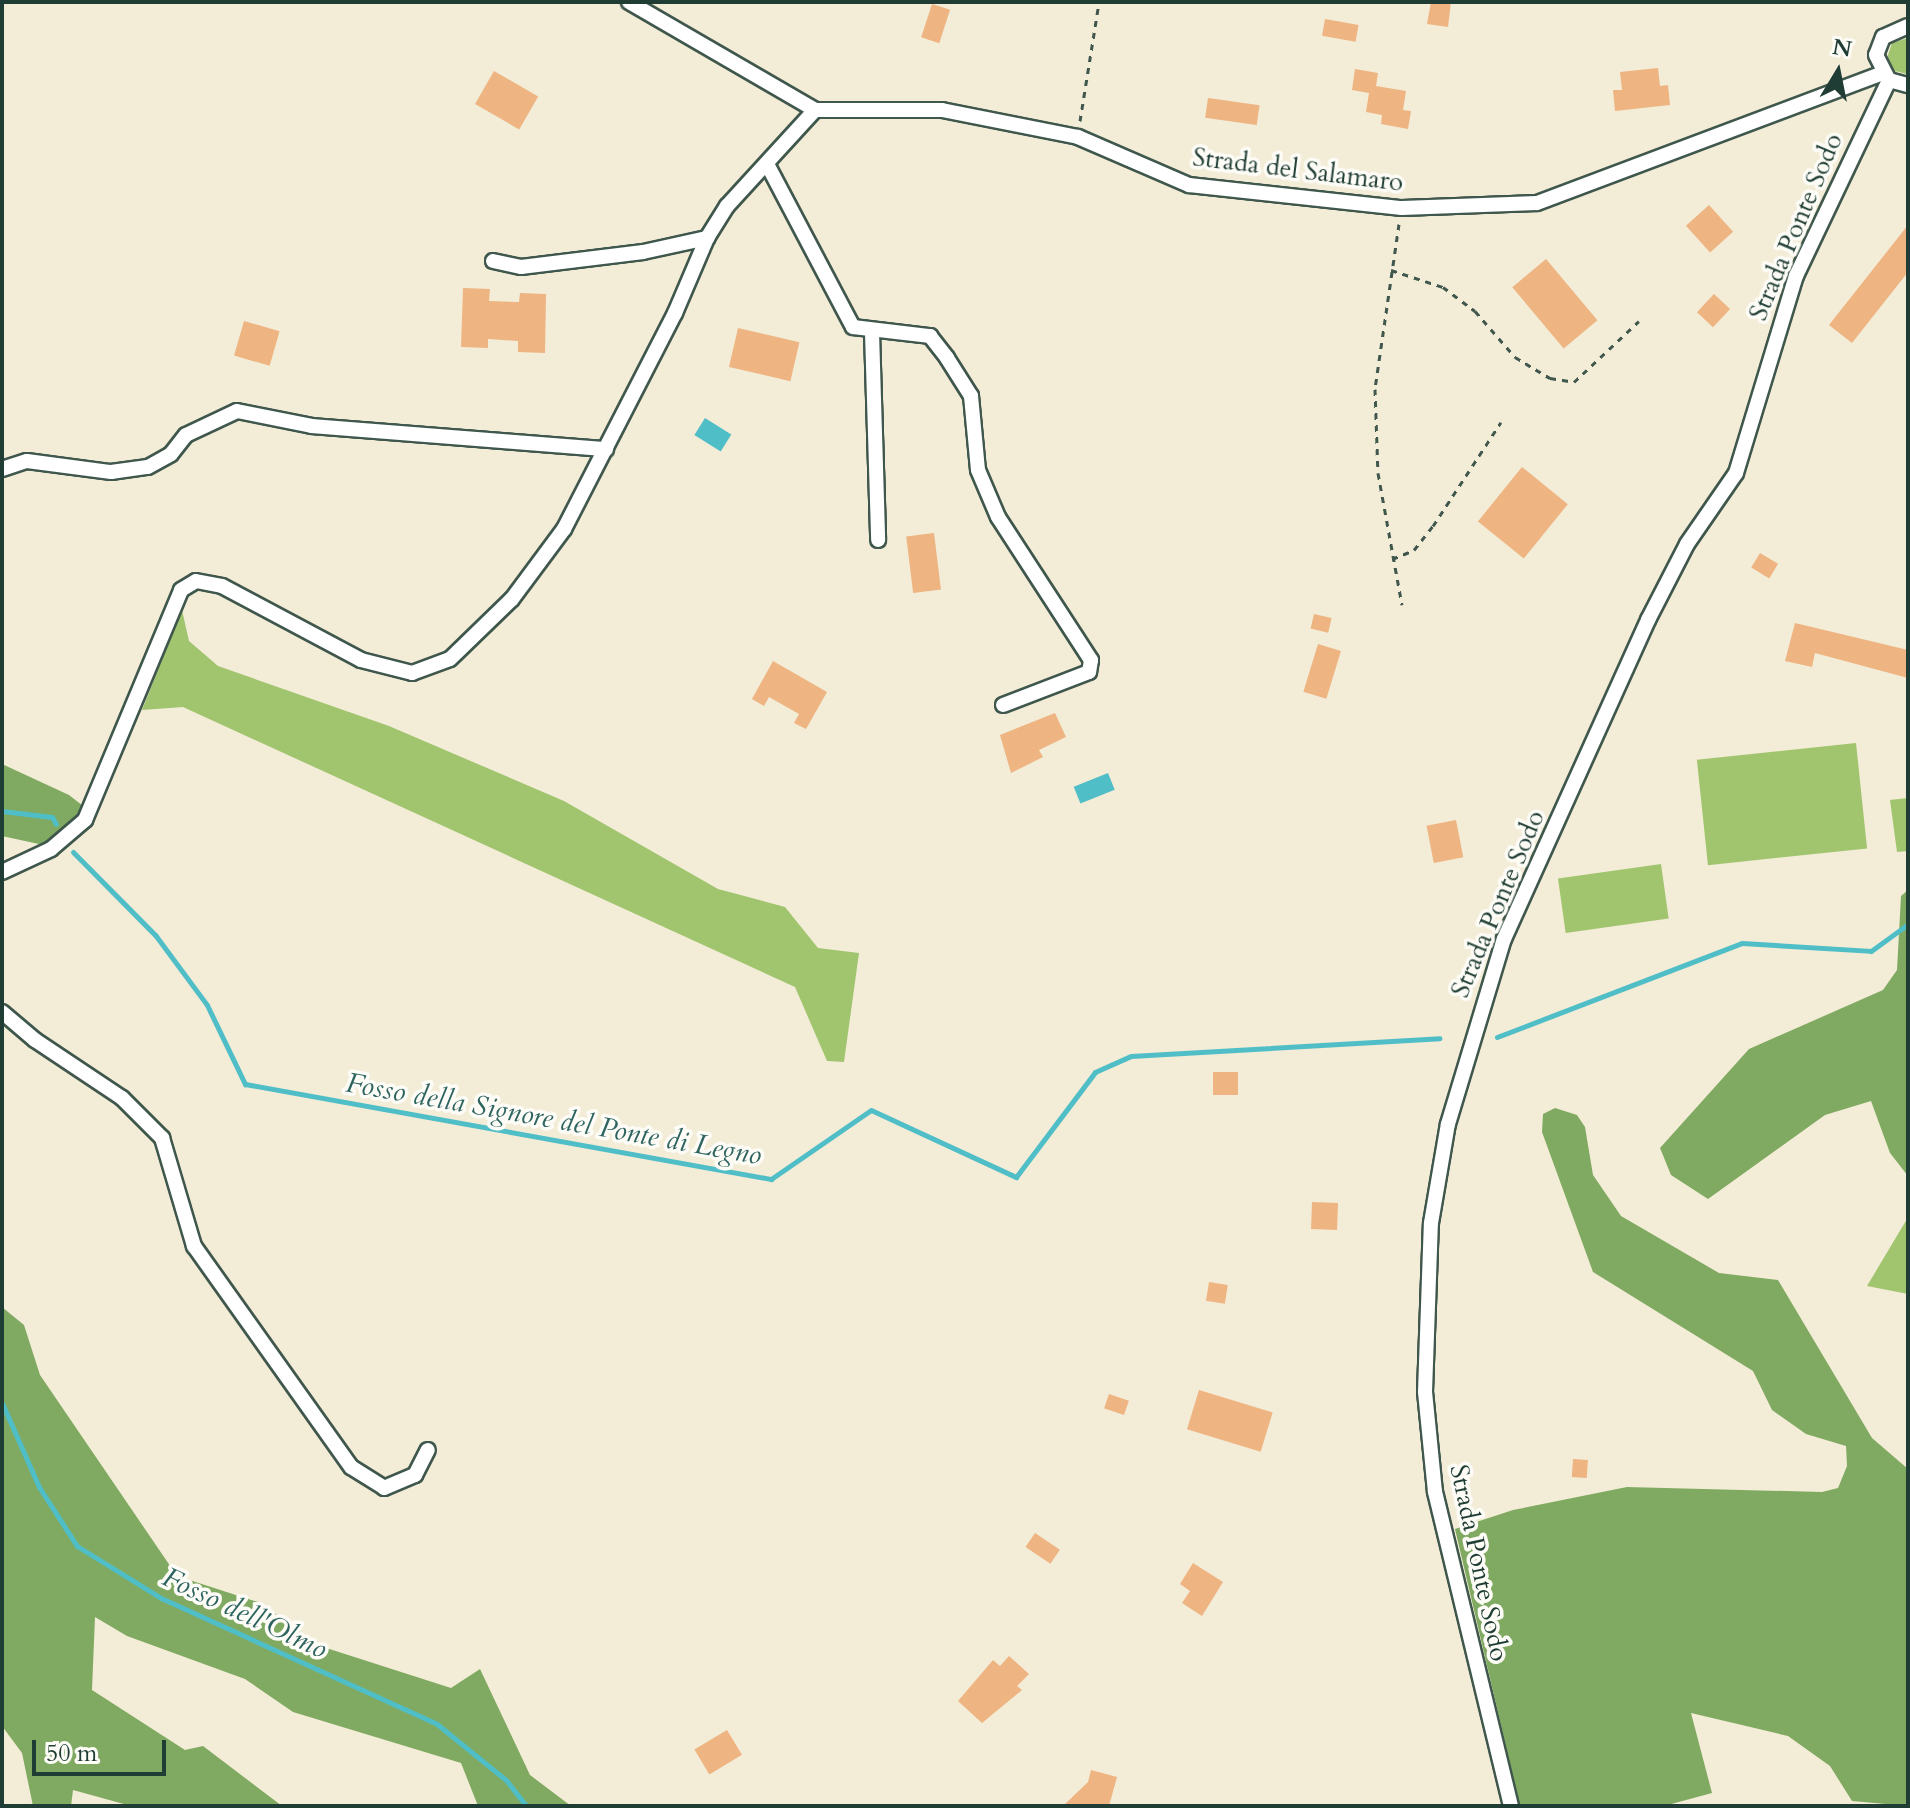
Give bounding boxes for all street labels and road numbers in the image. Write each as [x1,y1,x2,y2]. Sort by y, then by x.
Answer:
street label: Strada Ponte Sodo [1743,129,1849,325]
street label: Strada del Salamaro [1191,142,1405,198]
street label: Strada Ponte Sodo [1445,806,1551,1002]
street label: Strada Ponte Sodo [1443,1462,1515,1664]

